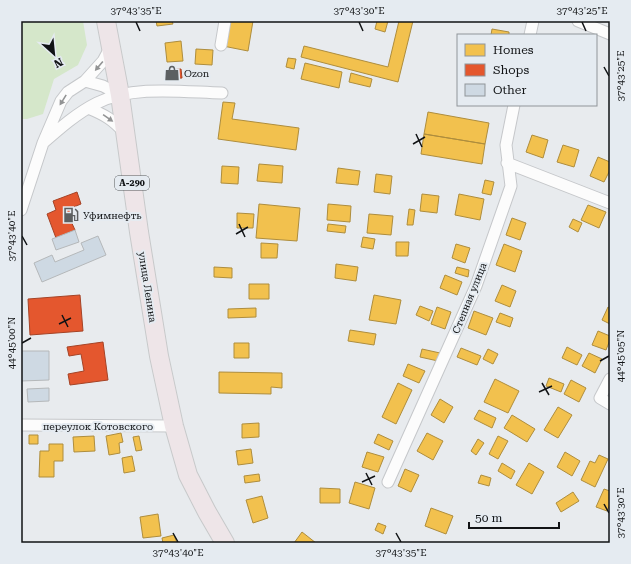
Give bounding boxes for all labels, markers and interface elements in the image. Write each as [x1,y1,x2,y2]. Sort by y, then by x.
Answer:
text: 37°43'35"E [110,5,162,16]
text: 37°43'30"E [333,5,385,16]
text: 37°43'25"E [556,5,608,16]
north arrow [34,34,74,74]
legend [457,34,597,106]
text: Homes [493,43,534,57]
text: 37°43'25"E [615,50,626,102]
text: N [51,55,65,70]
one-way arrow [95,61,104,71]
text: Shops [493,63,529,77]
shop icon: Ozon [163,64,181,82]
place label: Ozon [184,68,210,79]
text: Other [493,83,526,97]
one-way arrow [59,95,67,105]
one-way arrow [103,114,114,122]
road number: А-290 [115,176,149,190]
fuel station icon: Уфимнефть [62,206,80,224]
text: 37°43'40"E [6,210,17,262]
place label: Уфимнефть [83,210,142,221]
street label: улица Ленина [136,251,159,324]
street label: Степная улица [450,261,489,335]
text: 44°45'00"N [6,317,17,369]
text: 44°45'05"N [615,330,626,382]
street label: переулок Котовского [43,421,153,432]
text: 37°43'30"E [615,487,626,539]
scale bar [469,504,559,530]
text: 50 m [475,511,502,525]
text: 37°43'40"E [152,547,204,558]
text: 37°43'35"E [375,547,427,558]

